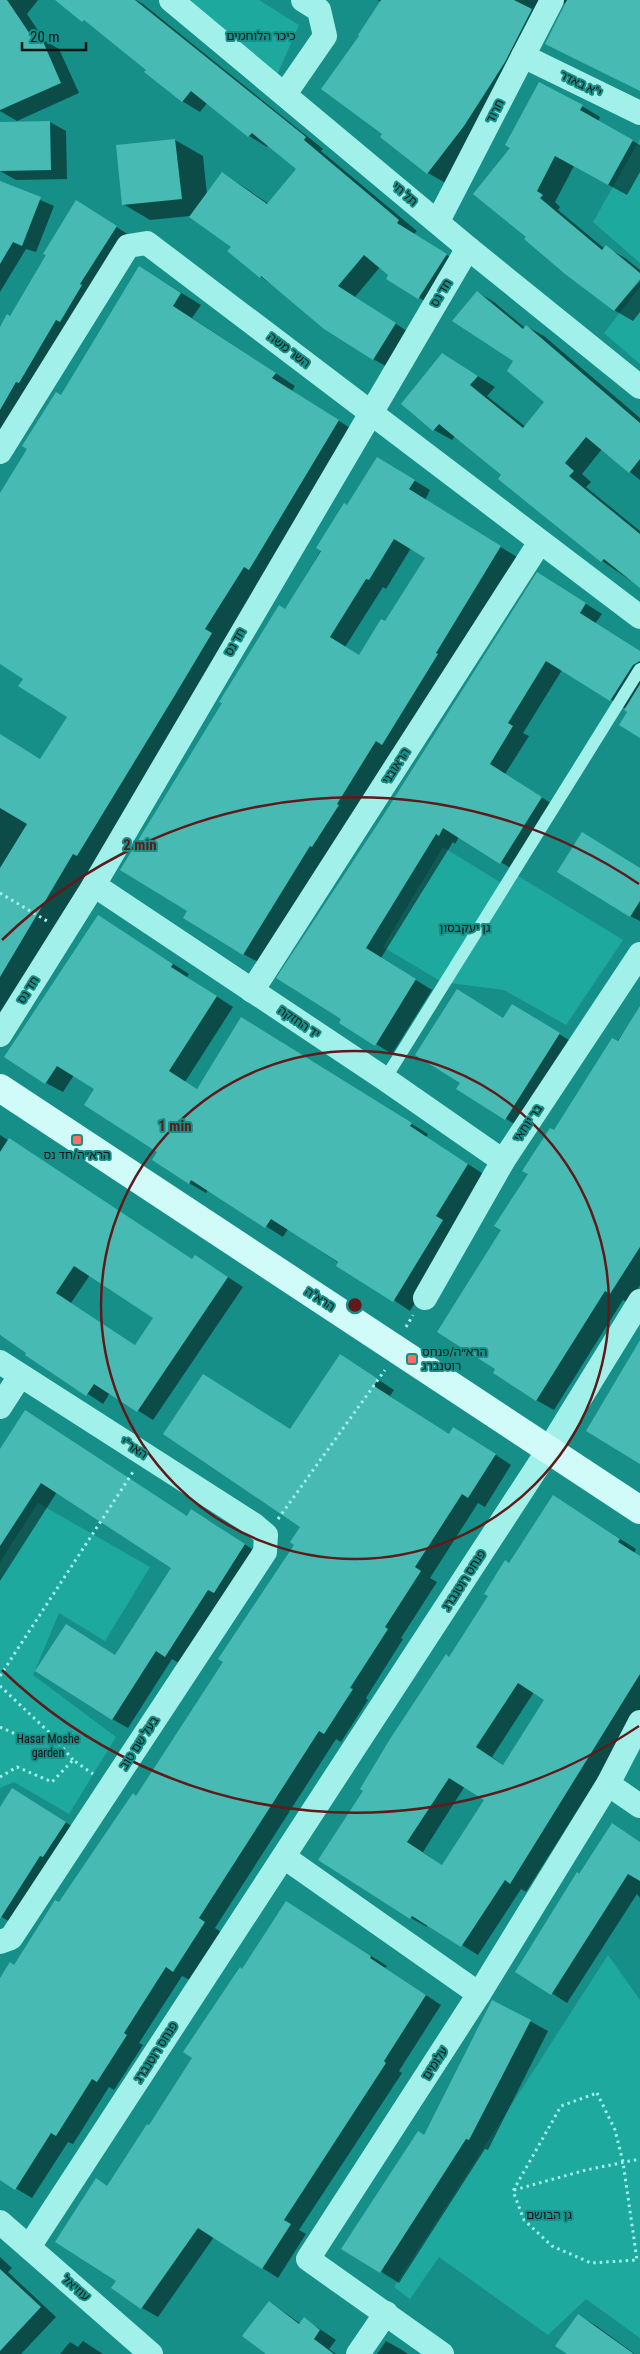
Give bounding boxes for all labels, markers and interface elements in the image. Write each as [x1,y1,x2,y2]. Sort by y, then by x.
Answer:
scale bar [22,20,86,52]
text: 20 m [30,28,60,46]
park label: כיכר הלוחמים [226,29,296,43]
street label: י"א באדר [558,68,604,100]
street label: חרוד [483,97,507,125]
street label: תל חי [390,179,420,209]
street label: חד נס [427,277,455,309]
street label: השר משה [265,330,313,370]
street label: חד נס [222,626,248,658]
street label: הראובני [379,746,413,786]
text: 2 min [123,836,157,854]
park label: גן יעקבסון [439,921,491,935]
street label: חד נס [14,974,42,1006]
street label: יד החזקה [275,1003,323,1041]
street label: בר יוחאי [511,1102,546,1144]
text: 1 min [158,1117,192,1135]
marker: הרא״ה/חד נס [71,1134,83,1146]
place label: הרא״ה/חד נס [43,1148,111,1162]
street label: הרא"ה [302,1284,338,1314]
centre of rings [346,1296,364,1314]
place label: הרא״ה/פנחס רוטנברג [422,1345,487,1373]
marker: הרא״ה/פנחס רוטנברג [406,1353,418,1365]
street label: האר"י [118,1434,150,1462]
street label: פנחס רוטנברג [439,1547,489,1613]
street label: בעל שם טוב [117,1714,161,1772]
park label: Hasar Moshe garden [17,1732,80,1760]
street label: פנחס רוטנברג [131,2019,181,2085]
street label: עלומים [419,2044,451,2082]
park label: גן הבושם [526,2208,573,2222]
street label: עוזיאל [59,2272,93,2304]

